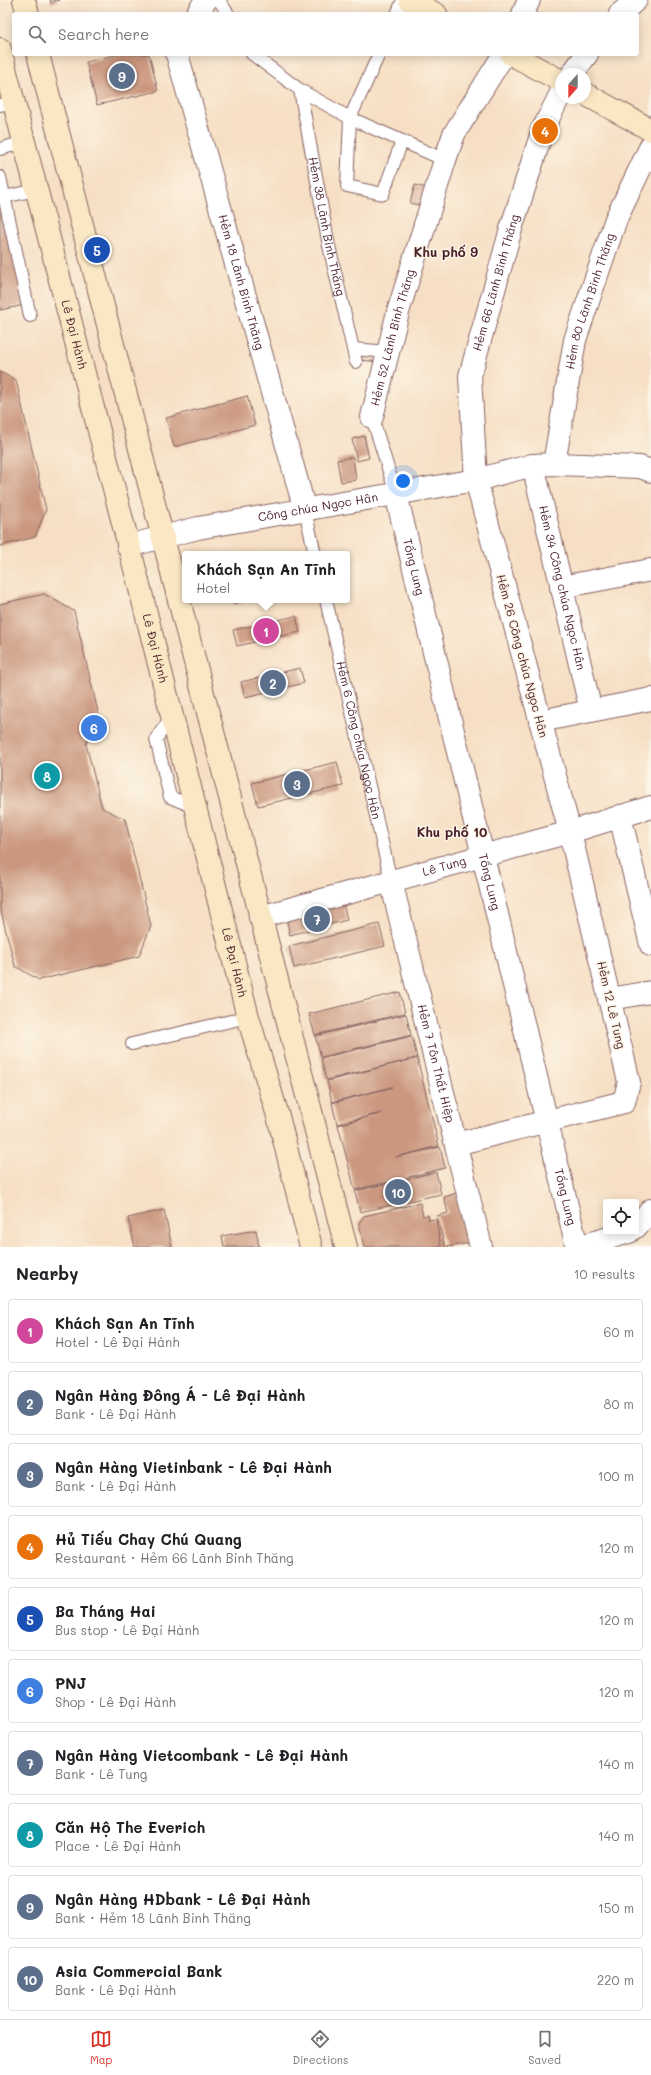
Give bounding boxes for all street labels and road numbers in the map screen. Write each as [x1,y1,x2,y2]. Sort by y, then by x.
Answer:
street label: Hẻm 38 Lãnh Binh Thăng [306,155,349,297]
street label: Hẻm 18 Lãnh Binh Thăng [215,212,269,351]
street label: Hẻm 66 Lãnh Binh Thăng [468,212,522,353]
street label: Hẻm 80 Lãnh Binh Thăng [561,231,618,371]
street label: Hẻm 52 Lãnh Binh Thăng [366,267,418,408]
street label: Lê Đại Hành [58,298,92,371]
street label: Công chúa Ngọc Hân [257,488,379,525]
street label: Hẻm 34 Công chúa Ngọc Hân [536,503,590,671]
street label: Tổng Lung [400,537,429,597]
street label: Hẻm 26 Công chúa Ngọc Hân [493,572,553,739]
street label: Lê Đại Hành [140,612,172,685]
street label: Hẻm 6 Công chúa Ngọc Hân [333,659,385,821]
street label: Lê Tung [420,852,468,879]
street label: Tổng Lung [476,852,505,912]
street label: Lê Đại Hành [219,926,252,999]
street label: Hẻm 12 Lê Tung [594,959,630,1050]
street label: Hẻm 7 Tôn Thất Hiệp [415,1002,459,1124]
street label: Tổng Lung [551,1167,580,1227]

